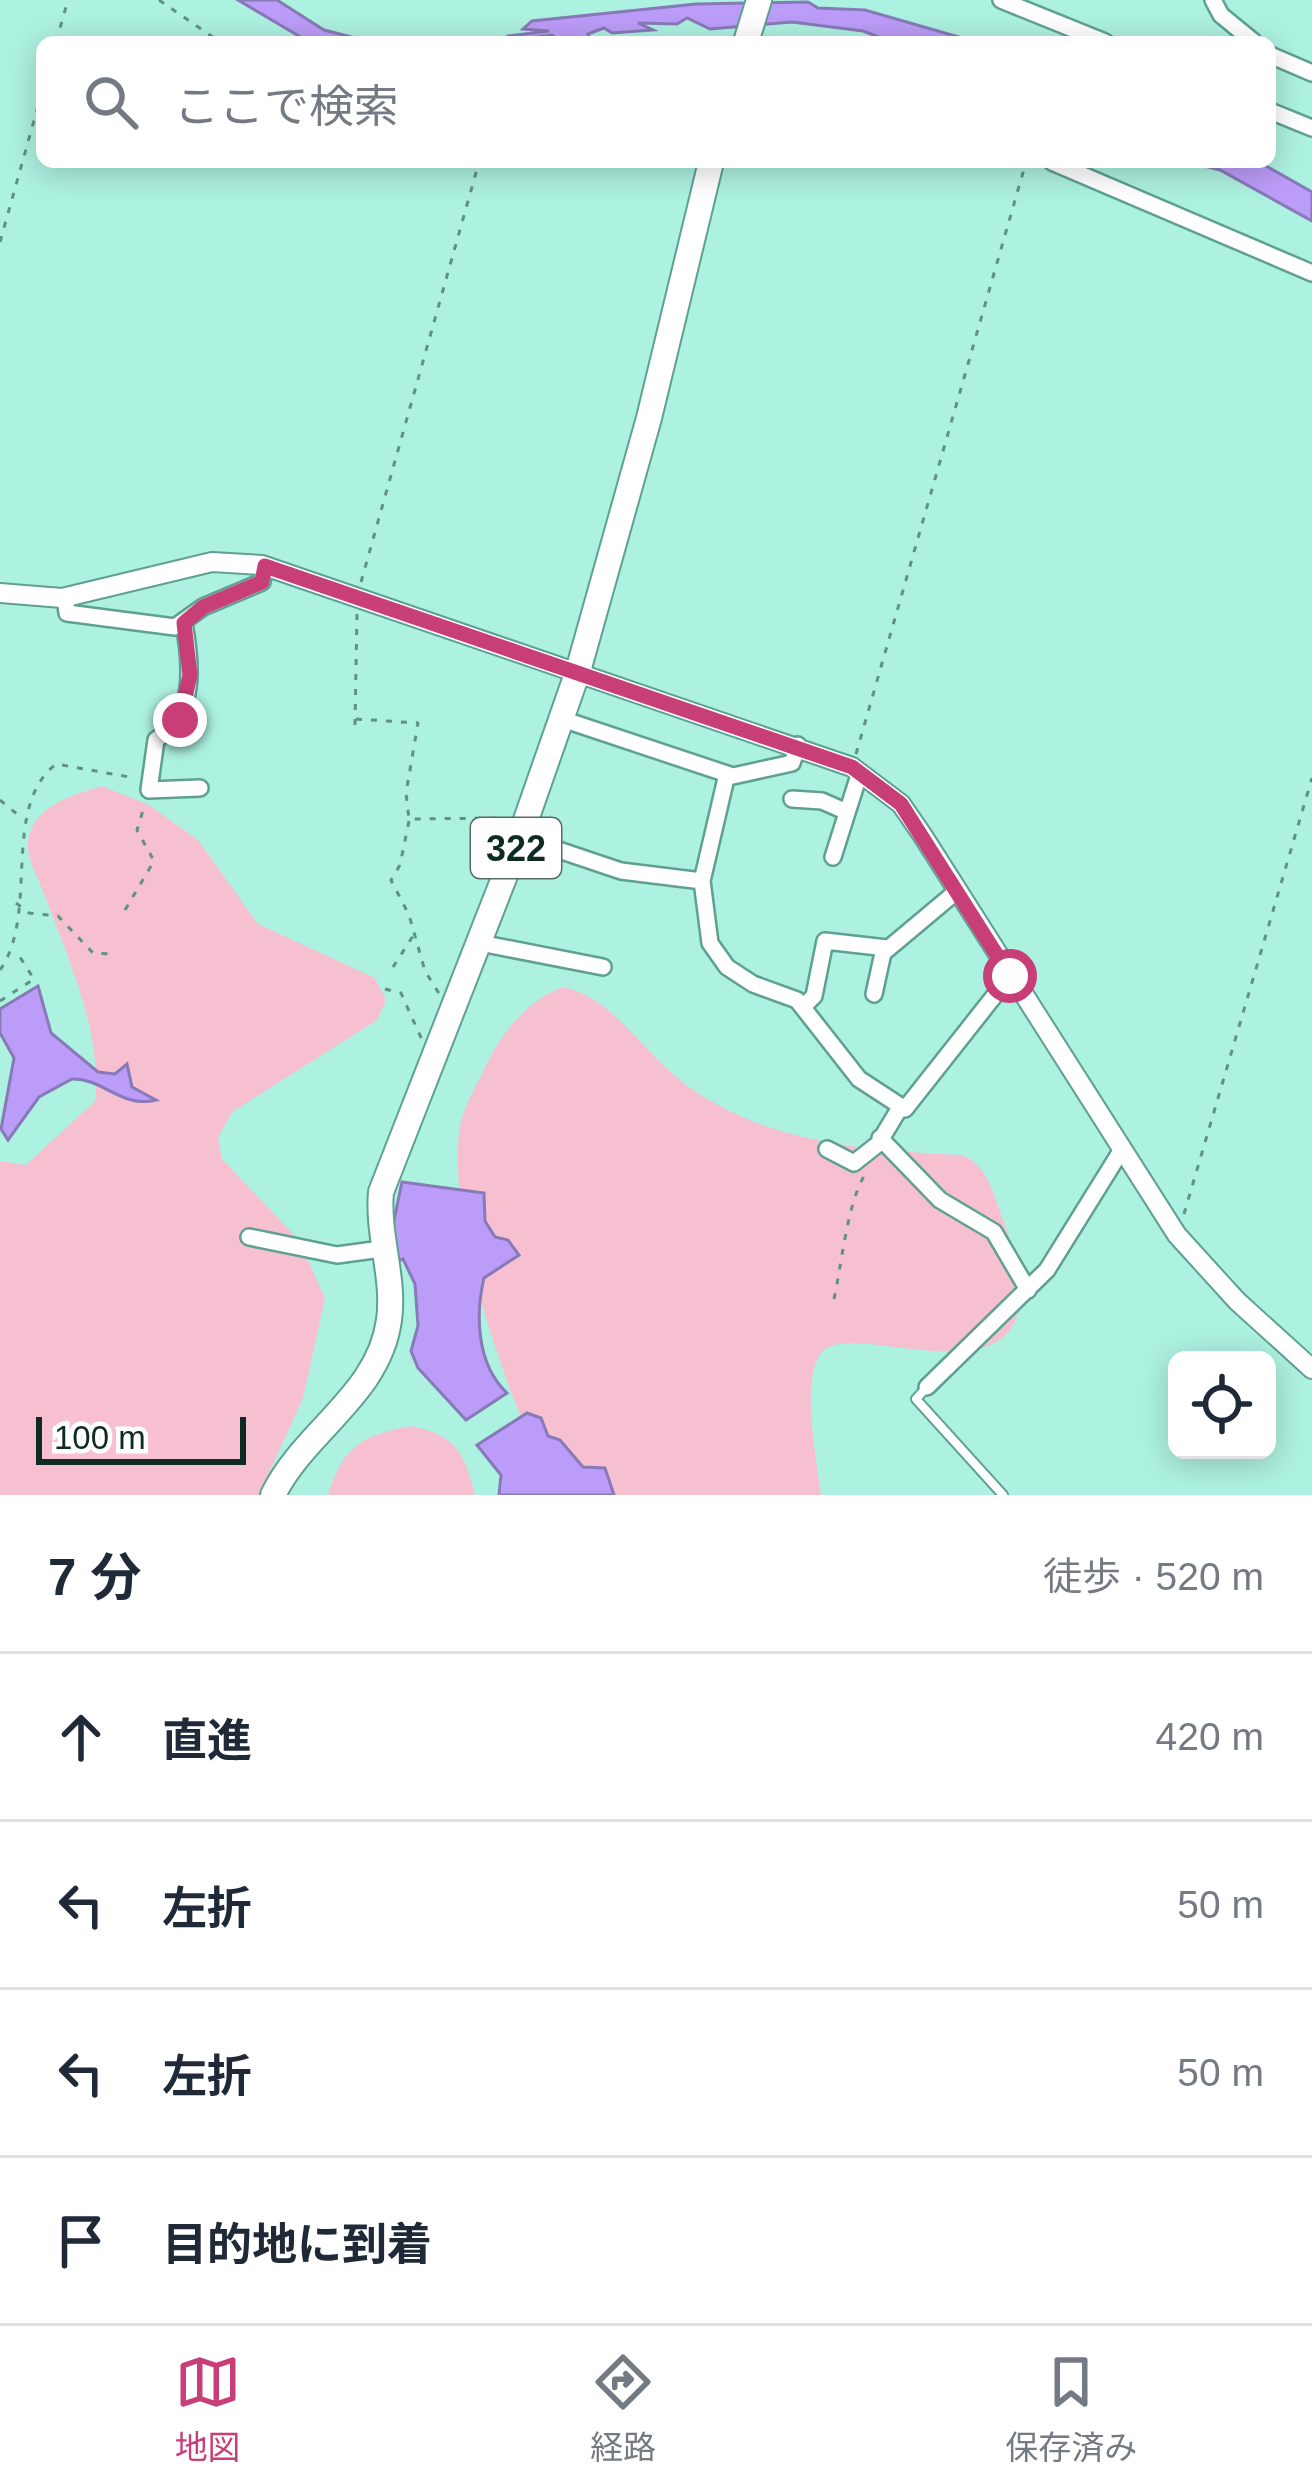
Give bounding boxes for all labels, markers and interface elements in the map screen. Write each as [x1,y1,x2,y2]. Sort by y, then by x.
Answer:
search box [36,36,1276,168]
icon: search [78,69,144,135]
text: ここで検索 [174,81,399,132]
route end [153,693,207,747]
road number: 322 [471,818,561,878]
route start [983,949,1037,1003]
map controls [1168,1351,1276,1459]
button: locate [1168,1351,1276,1459]
scale bar [36,1411,246,1464]
text: 100 m [54,1419,146,1456]
text: 7 分 [48,1549,142,1606]
text: 徒歩 · 520 m [1043,1555,1264,1598]
icon: ahead [48,1704,114,1770]
text: 直進 [162,1715,252,1766]
text: 420 m [1156,1715,1264,1758]
icon: left [48,1872,114,1938]
text: 左折 [162,1883,252,1934]
text: 50 m [1177,1883,1264,1926]
icon: left [48,2040,114,2106]
text: 左折 [162,2051,252,2102]
text: 50 m [1177,2051,1264,2094]
icon: arrive [48,2208,114,2274]
text: 目的地に到着 [162,2219,432,2270]
tab: 地図 [175,2349,241,2469]
tab: 経路 [590,2349,656,2469]
tab: 保存済み [1005,2349,1137,2469]

